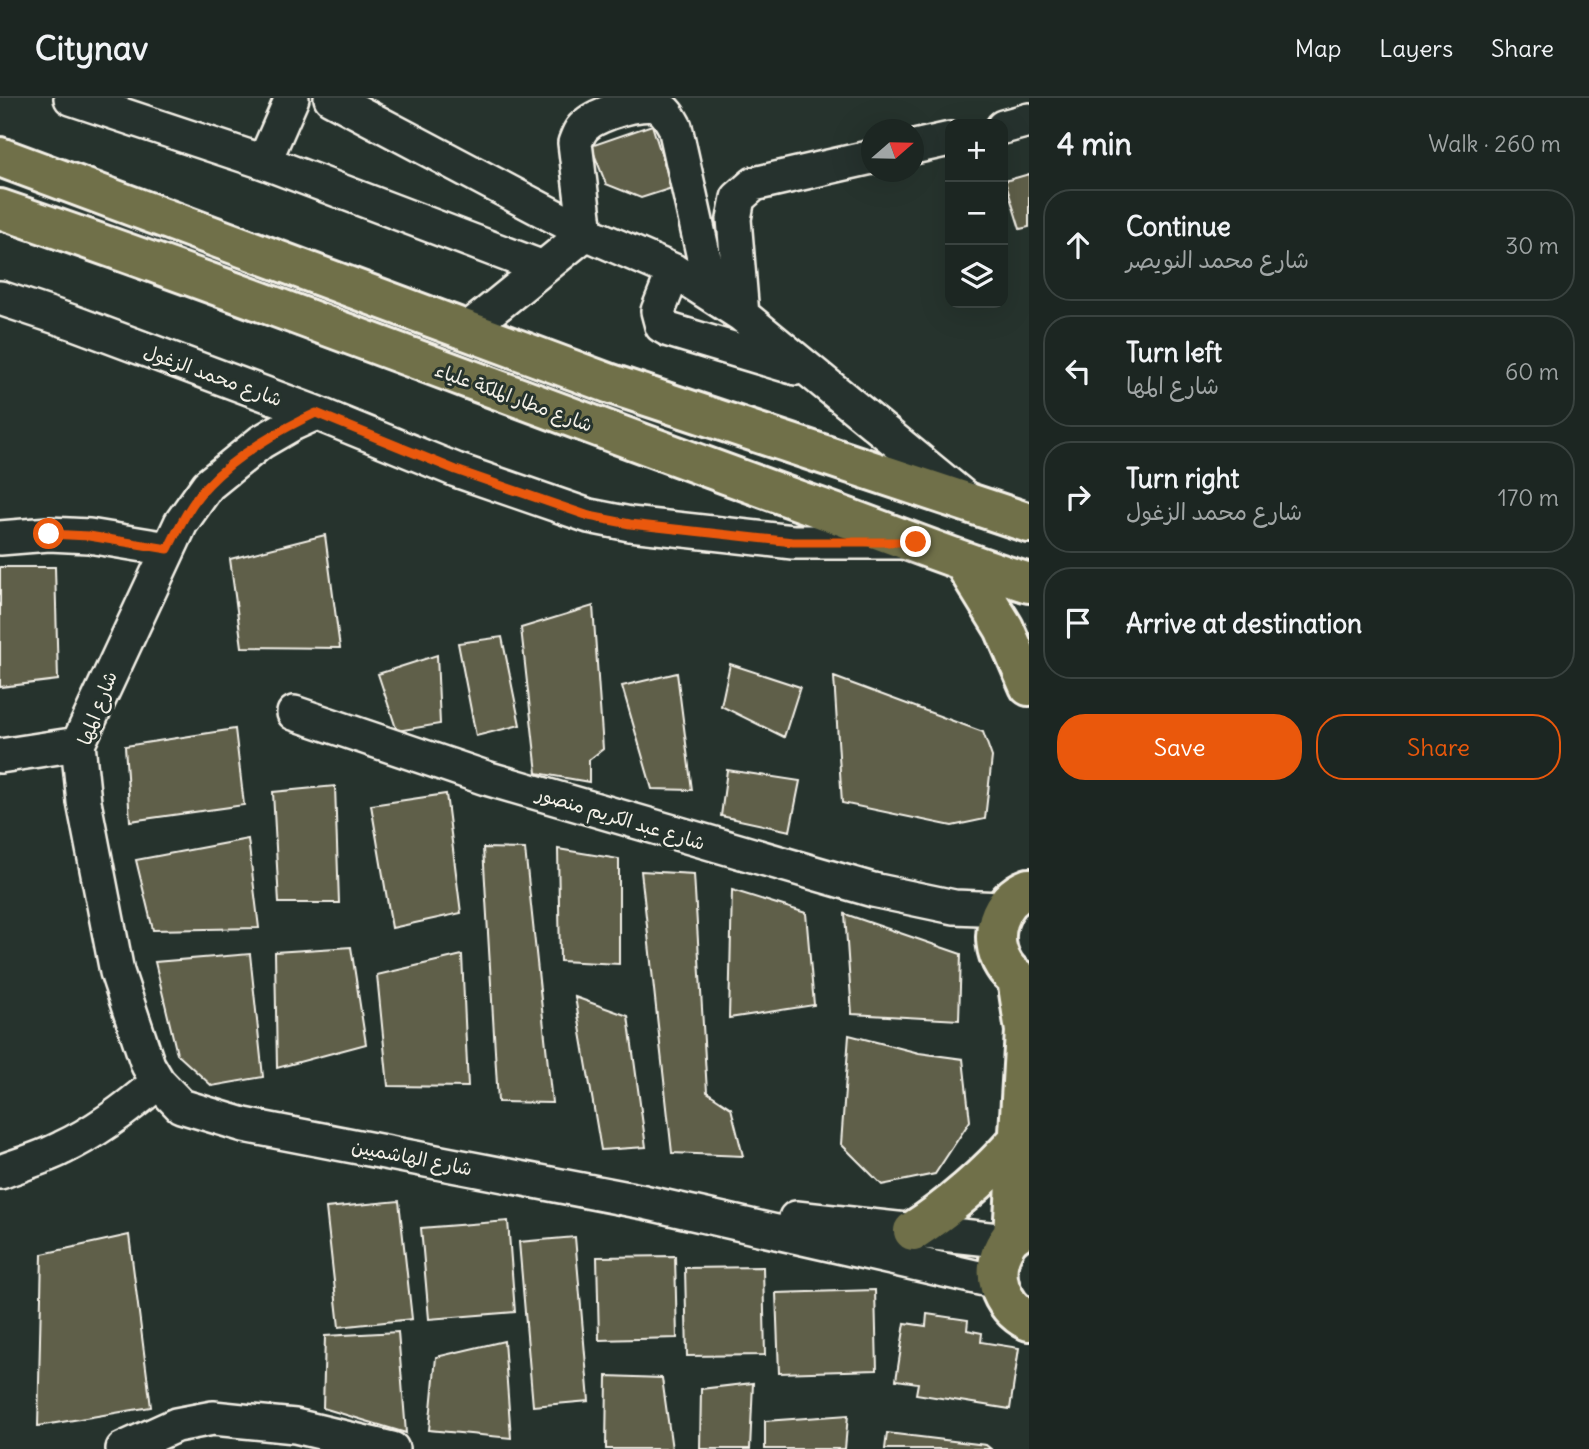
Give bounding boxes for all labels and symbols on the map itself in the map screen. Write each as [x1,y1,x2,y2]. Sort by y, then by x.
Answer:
north arrow [861,119,924,182]
street label: شارع محمد الزغول [140,339,286,413]
street label: شارع مطار الملكة علياء [431,357,596,439]
route start [33,518,64,549]
route end [900,526,931,557]
street label: شارع المها [72,668,124,749]
street label: شارع عبد الكريم منصور [531,780,708,858]
street label: شارع الهاشميين [349,1134,474,1182]

